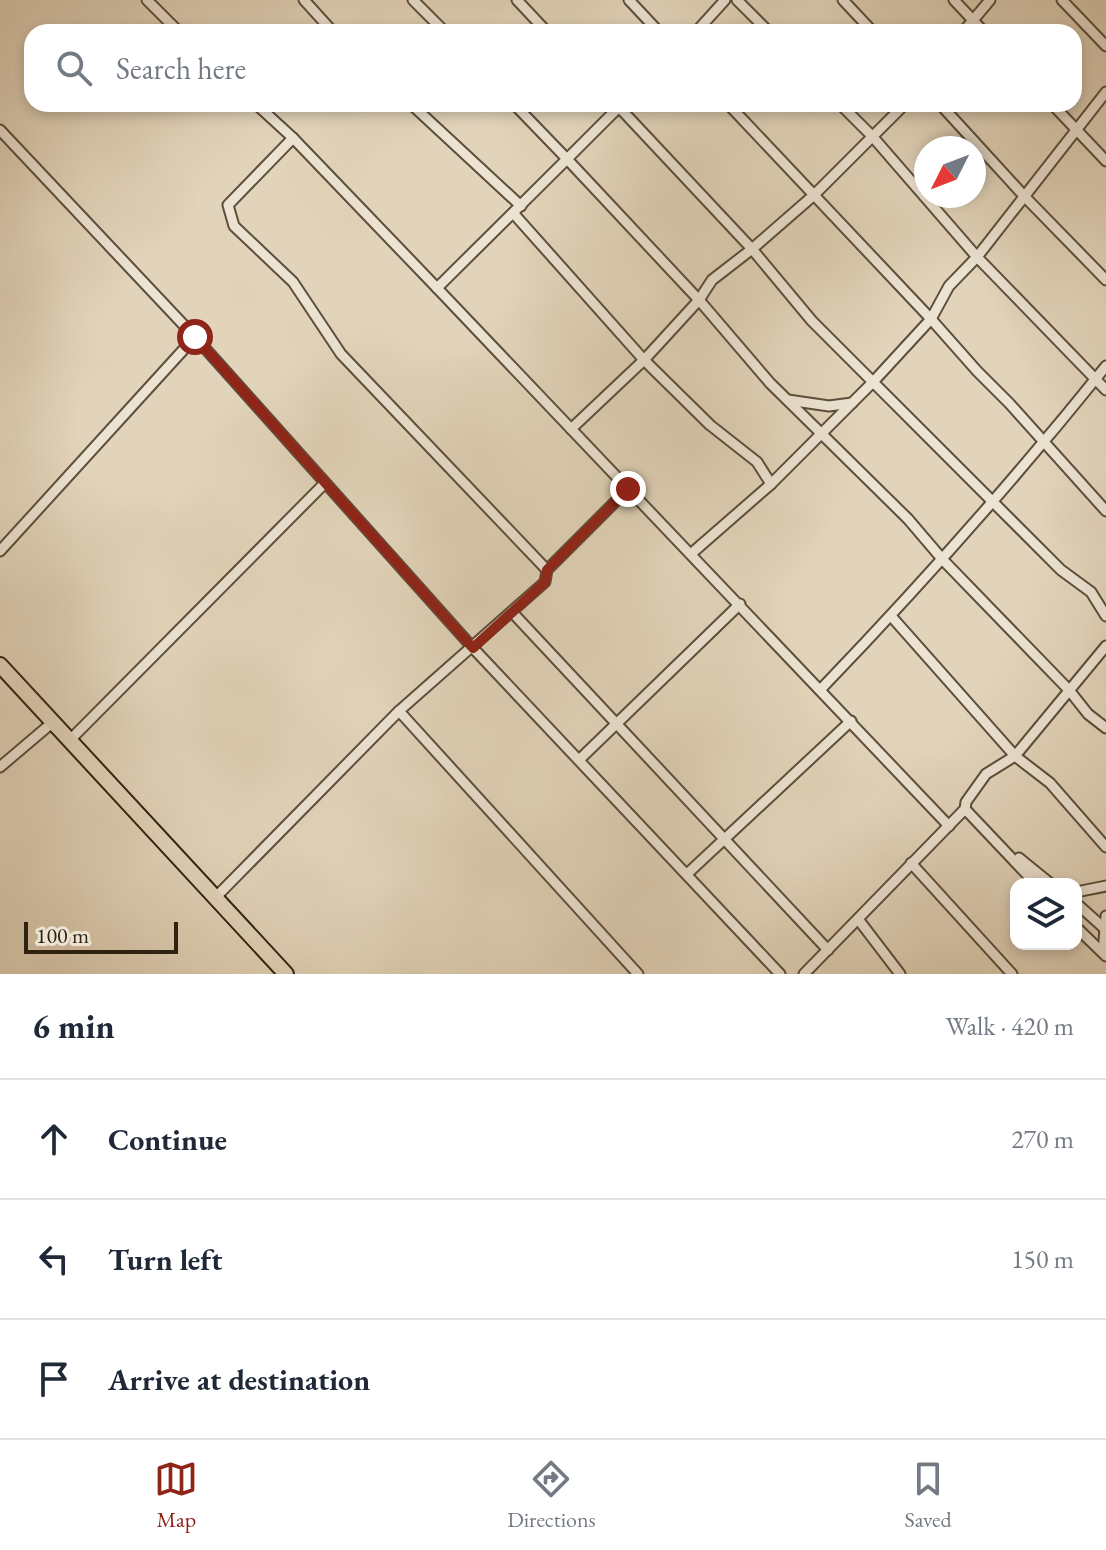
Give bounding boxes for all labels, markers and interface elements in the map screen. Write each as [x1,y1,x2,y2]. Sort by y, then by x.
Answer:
search box [24,24,1082,112]
icon: search [52,46,96,90]
text: Search here [116,49,246,88]
north arrow [914,136,986,208]
route start [177,319,213,355]
route end [610,471,646,507]
map controls [1010,878,1082,950]
button: layers [1010,878,1082,950]
scale bar [24,918,178,954]
text: 100 m [36,921,89,950]
text: 6 min [32,1004,115,1048]
text: Walk · 420 m [946,1009,1074,1043]
icon: ahead [32,1117,76,1161]
text: Continue [108,1120,227,1159]
text: 270 m [1011,1122,1074,1156]
icon: left [32,1237,76,1281]
text: Turn left [108,1240,222,1279]
text: 150 m [1011,1242,1074,1276]
icon: arrive [32,1357,76,1401]
text: Arrive at destination [108,1360,370,1399]
tab: Map [154,1457,198,1534]
tab: Directions [507,1457,596,1534]
tab: Saved [904,1457,952,1534]

